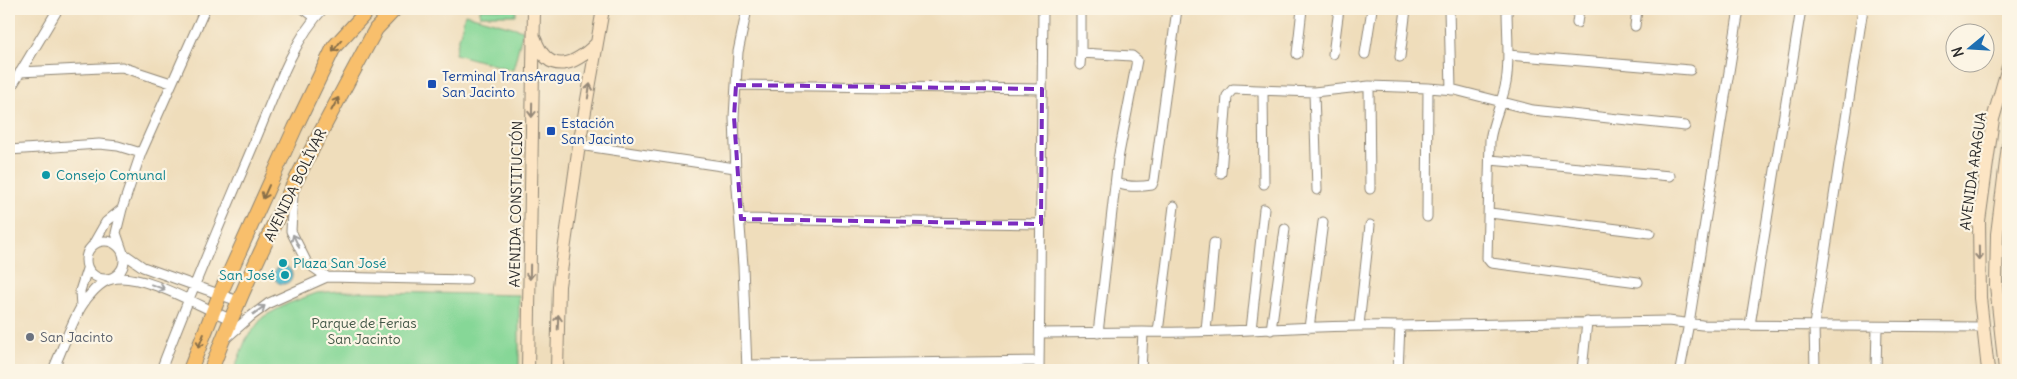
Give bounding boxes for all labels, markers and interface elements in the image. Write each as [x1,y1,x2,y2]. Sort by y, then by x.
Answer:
north arrow [1944,22,1994,72]
one-way arrow [332,39,342,53]
text: N [1948,45,1968,59]
place label: Terminal TransAragua San Jacinto [442,67,580,101]
marker: Terminal TransAragua San Jacinto [426,78,438,90]
one-way arrow [585,84,595,100]
one-way arrow [330,97,340,112]
one-way arrow [527,102,537,118]
street label: AVENIDA ARAGUA [1956,111,1990,231]
place label: Estación San Jacinto [561,114,634,148]
street label: AVENIDA CONSTITUCIÓN [506,121,526,287]
street label: AVENIDA BOLÍVAR [260,125,330,244]
marker: Estación San Jacinto [545,125,557,137]
place label: Consejo Comunal [56,166,166,184]
marker: Consejo Comunal [40,169,52,181]
one-way arrow [260,184,270,199]
one-way arrow [290,234,300,249]
one-way arrow [1974,244,1984,261]
place label: Plaza San José [293,254,387,272]
marker: Plaza San José [277,257,289,269]
one-way arrow [525,264,534,280]
place label: San José [219,266,275,284]
marker: San José [279,269,291,281]
one-way arrow [149,283,165,292]
one-way arrow [252,305,266,315]
park label: Parque de Ferias San Jacinto [311,314,417,348]
one-way arrow [553,314,563,330]
place label: San Jacinto [40,328,113,346]
marker: San Jacinto [24,331,36,343]
one-way arrow [196,333,206,348]

